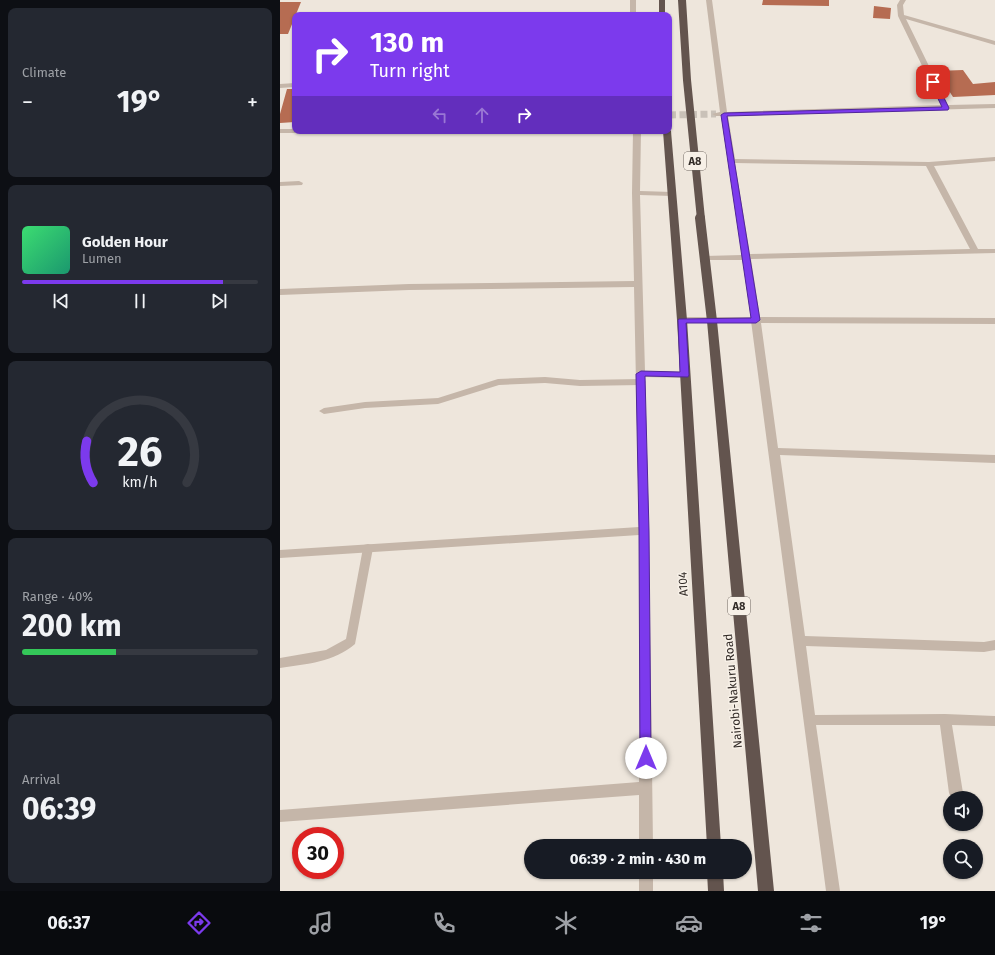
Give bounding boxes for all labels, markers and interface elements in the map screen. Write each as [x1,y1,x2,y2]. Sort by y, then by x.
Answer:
text: 130 m [370,26,444,59]
icon: right [304,28,356,80]
text: Turn right [370,60,450,82]
text: Climate [22,65,66,80]
pin [916,65,950,99]
icon: arrive [922,71,944,93]
text: 19° [117,84,163,120]
text: − [22,89,33,116]
text: + [247,89,258,116]
icon: left [429,104,451,126]
icon: ahead [471,104,493,126]
icon: right [513,104,535,126]
road number: A8 [684,152,706,170]
text: Golden Hour [82,233,168,251]
text: Lumen [82,251,122,266]
icon: previous [50,290,72,312]
icon: pause [129,290,151,312]
icon: next [208,290,230,312]
text: 26 [118,427,162,477]
text: km/h [122,474,158,491]
street label: A104 [675,571,691,597]
text: Range · 40% [22,589,93,604]
road number: A8 [728,597,750,615]
text: 200 km [22,608,122,644]
street label: Nairobi-Nakuru Road [721,633,745,749]
position arrow [625,737,667,779]
text: Arrival [22,772,60,787]
text: 06:39 [22,791,96,827]
map controls [943,791,983,879]
button: sound [943,791,983,831]
speed limit sign: 30 [292,827,344,879]
button: search [943,839,983,879]
text: 06:39 · 2 min · 430 m [570,850,706,868]
icon: directions [185,909,213,937]
icon: music [307,909,335,937]
icon: phone [430,909,458,937]
icon: climate [552,909,580,937]
icon: car [675,909,703,937]
icon: filters [797,909,825,937]
text: 06:37 [47,912,90,934]
text: 19° [920,912,948,934]

